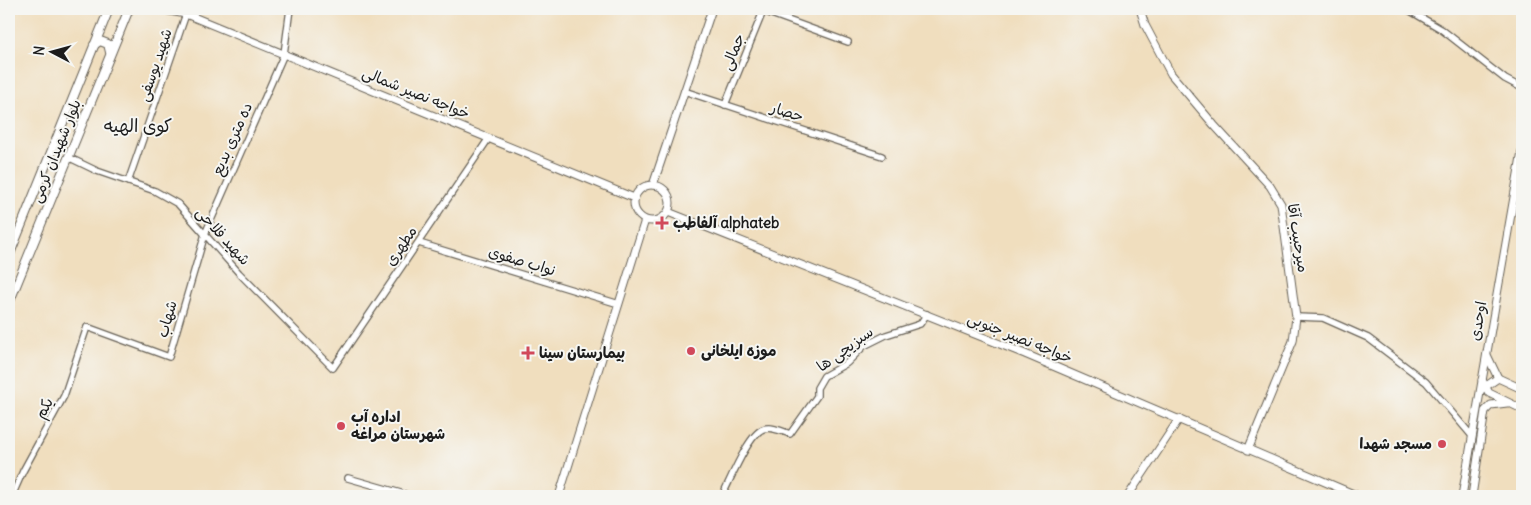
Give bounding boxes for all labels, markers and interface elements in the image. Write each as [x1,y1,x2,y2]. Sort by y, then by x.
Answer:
street label: شهید یوسفی [133,26,177,104]
north arrow [28,28,78,78]
street label: جمالی [717,31,749,73]
text: N [30,45,49,56]
street label: خواجه نصیر شمالی [359,62,473,124]
street label: بلوار شهیدان کرمی [26,96,86,206]
street label: حصار [768,97,806,126]
street label: ده متری بدیع [207,99,258,179]
district label: کوی الهیه [104,114,173,137]
street label: شهید فلاحی [191,202,255,270]
street label: میرحبیب آقا [1284,202,1313,274]
place label: آلفاطب alphateb [673,213,779,233]
marker: آلفاطب alphateb [655,216,669,230]
street label: مطهری [380,222,421,269]
street label: نواب صفوی [486,241,558,280]
street label: شهاب [152,298,181,340]
street label: اوحدی [1465,300,1490,342]
street label: خواجه نصیر جنوبی [965,308,1075,368]
street label: سبزیچی ها [813,322,877,376]
place label: موزه ایلخانی [701,341,776,361]
place label: بیمارستان سینا [539,343,625,362]
marker: موزه ایلخانی [685,345,697,357]
marker: بیمارستان سینا [521,346,535,360]
street label: یکم [30,394,60,423]
place label: اداره آب شهرستان مراغه [351,407,445,443]
marker: اداره آب شهرستان مراغه [335,420,347,432]
place label: مسجد شهدا [1359,434,1432,453]
marker: مسجد شهدا [1436,438,1448,450]

